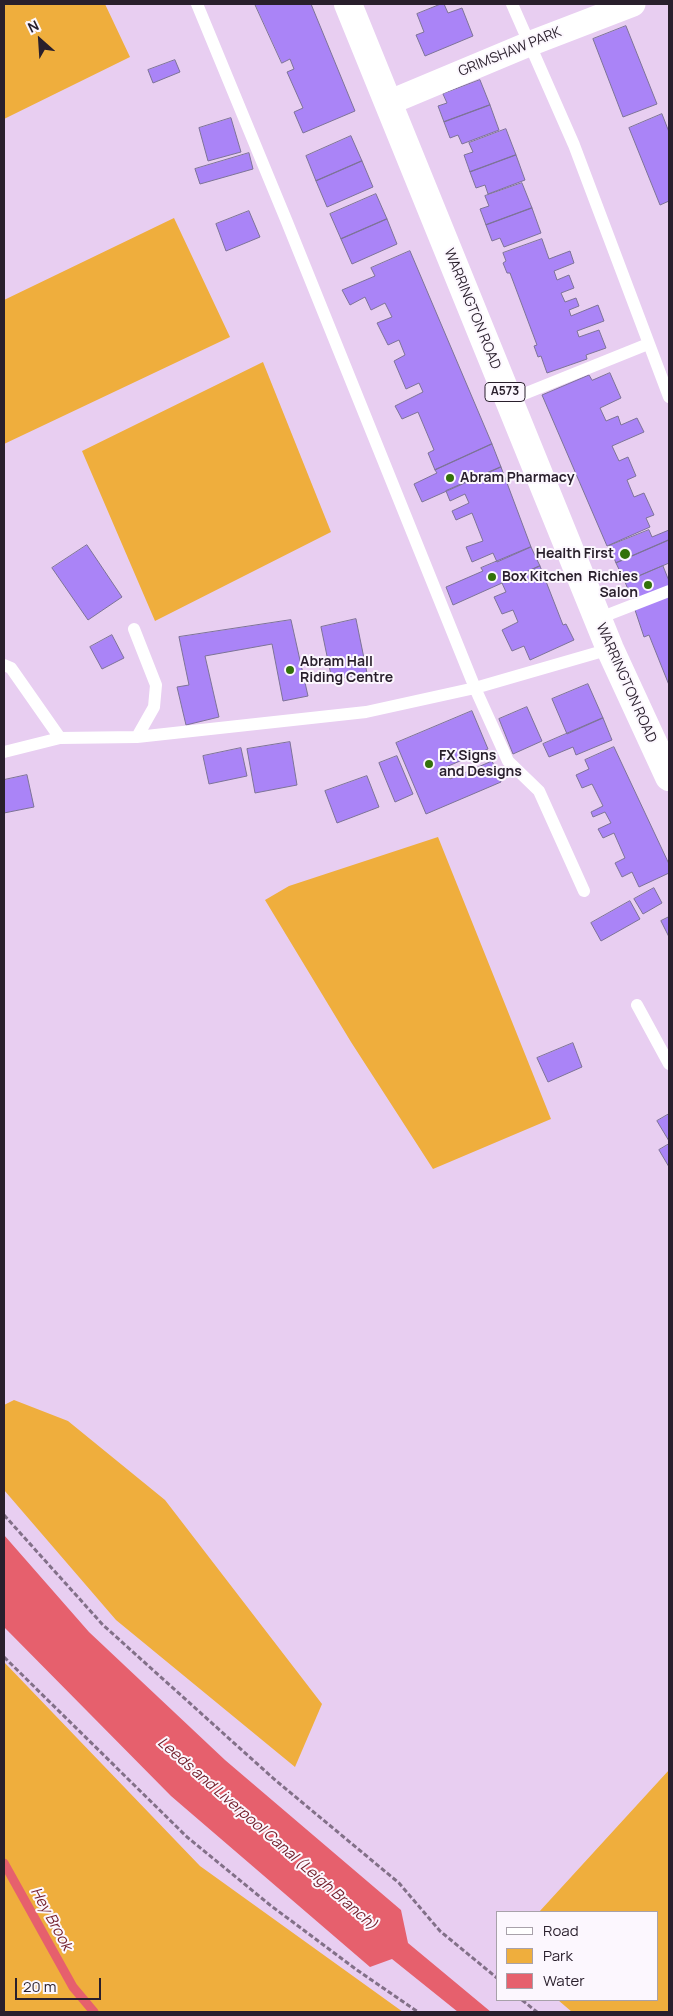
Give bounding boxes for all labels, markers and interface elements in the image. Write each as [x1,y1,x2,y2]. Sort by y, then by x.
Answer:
north arrow [15,15,65,65]
text: N [25,15,42,37]
street label: GRIMSHAW PARK [456,24,564,80]
street label: WARRINGTON ROAD [440,246,504,372]
road number: A573 [485,382,525,402]
place label: Abram Pharmacy [460,470,574,486]
marker: Abram Pharmacy [444,472,456,484]
place label: Health First [536,546,614,562]
marker: Health First [618,547,632,561]
place label: Box Kitchen [502,569,582,585]
place label: Richies Salon [588,569,638,602]
marker: Box Kitchen [486,571,498,583]
marker: Richies Salon [642,579,654,591]
street label: WARRINGTON ROAD [592,621,660,745]
place label: Abram Hall Riding Centre [300,654,393,686]
marker: Abram Hall Riding Centre [284,664,296,676]
place label: FX Signs and Designs [439,748,522,780]
marker: FX Signs and Designs [423,758,435,770]
water label: Leeds and Liverpool Canal (Leigh Branch) [154,1734,380,1934]
water label: Hey Brook [26,1884,76,1954]
legend [496,1911,658,2001]
text: Road [543,1920,579,1941]
text: Park [543,1945,573,1966]
scale bar [18,1968,104,2000]
text: Water [543,1970,585,1991]
text: 20 m [23,1976,56,1997]

